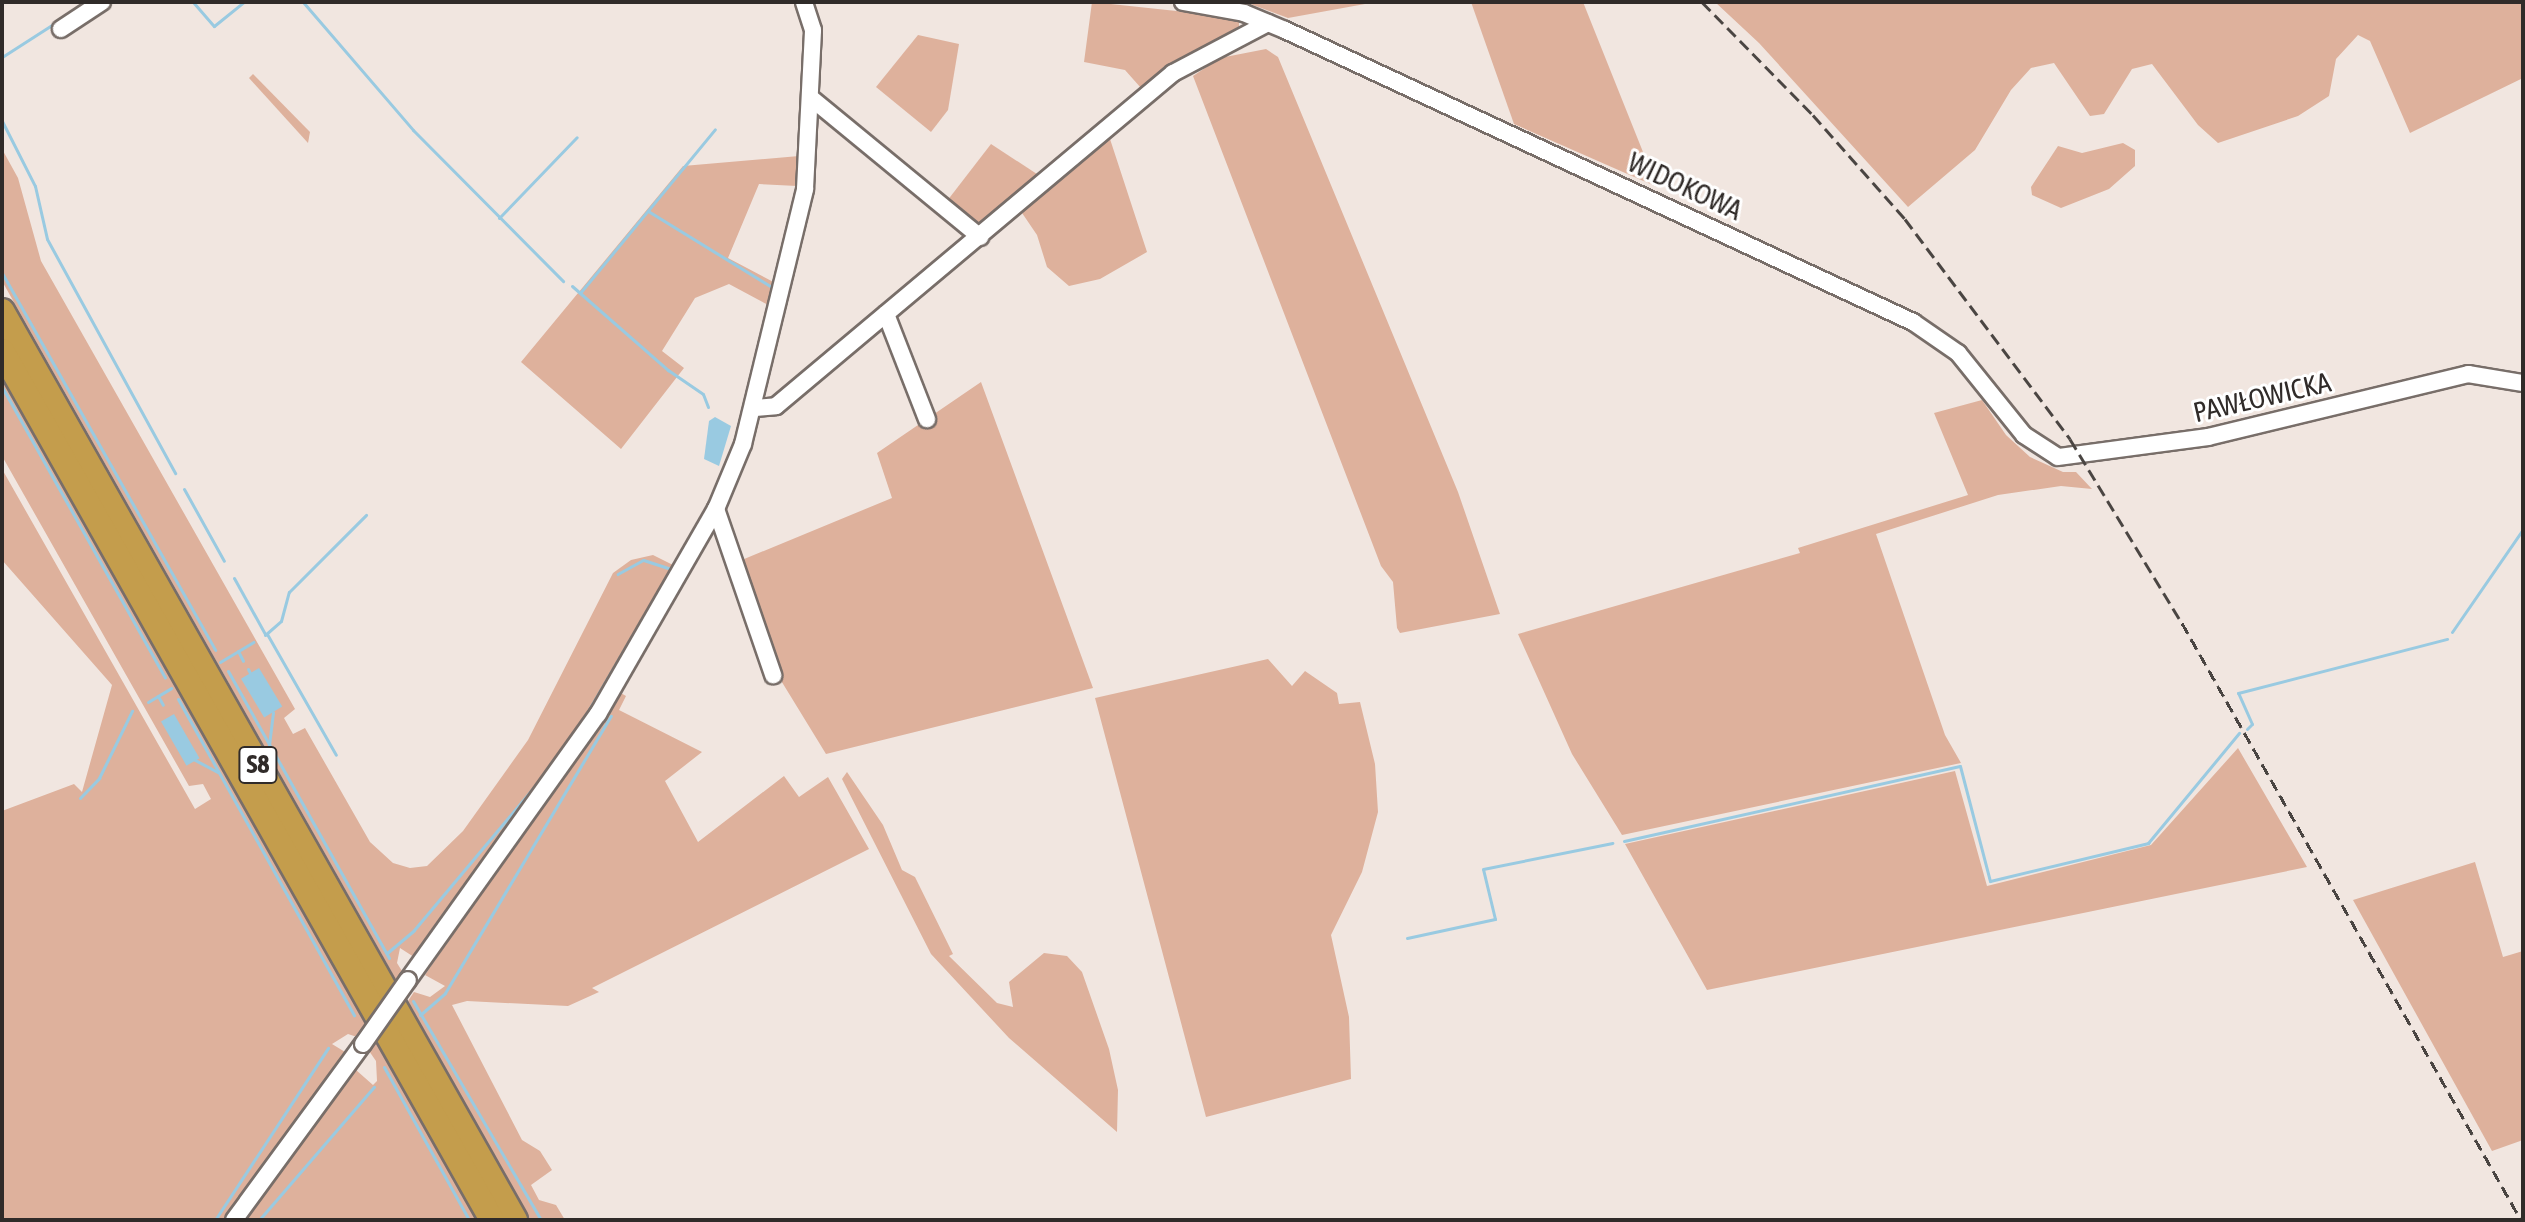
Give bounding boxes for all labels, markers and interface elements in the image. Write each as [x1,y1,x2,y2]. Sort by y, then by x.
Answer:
street label: WIDOKOWA [1623,145,1747,227]
street label: PAWŁOWICKA [2190,365,2334,429]
road number: S8 [238,743,278,787]

